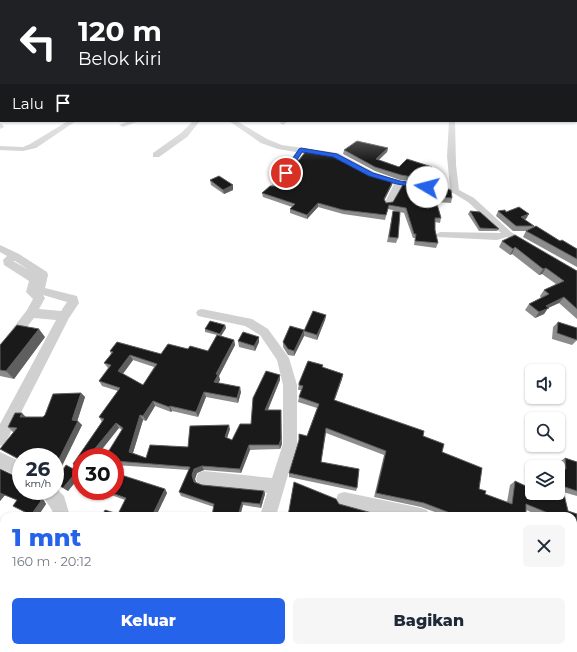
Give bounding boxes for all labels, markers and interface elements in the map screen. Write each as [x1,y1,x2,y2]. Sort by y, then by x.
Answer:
text: 120 m [78,14,162,48]
icon: left [12,16,64,68]
text: Belok kiri [78,48,162,70]
icon: arrive [52,92,74,114]
text: Lalu [12,94,44,113]
pin [269,156,303,190]
icon: arrive [275,162,297,184]
position arrow [406,166,448,208]
map controls [525,364,565,500]
button: sound [525,364,565,404]
button: search [525,412,565,452]
speed limit sign: 30 [72,448,124,500]
text: 26 [26,457,50,481]
button: layers [525,460,565,500]
text: km/h [25,477,51,490]
text: 1 mnt [12,523,81,552]
button: close [523,525,565,567]
text: 160 m · 20:12 [12,553,91,569]
button: Keluar [12,598,285,644]
button: Bagikan [293,598,565,644]

